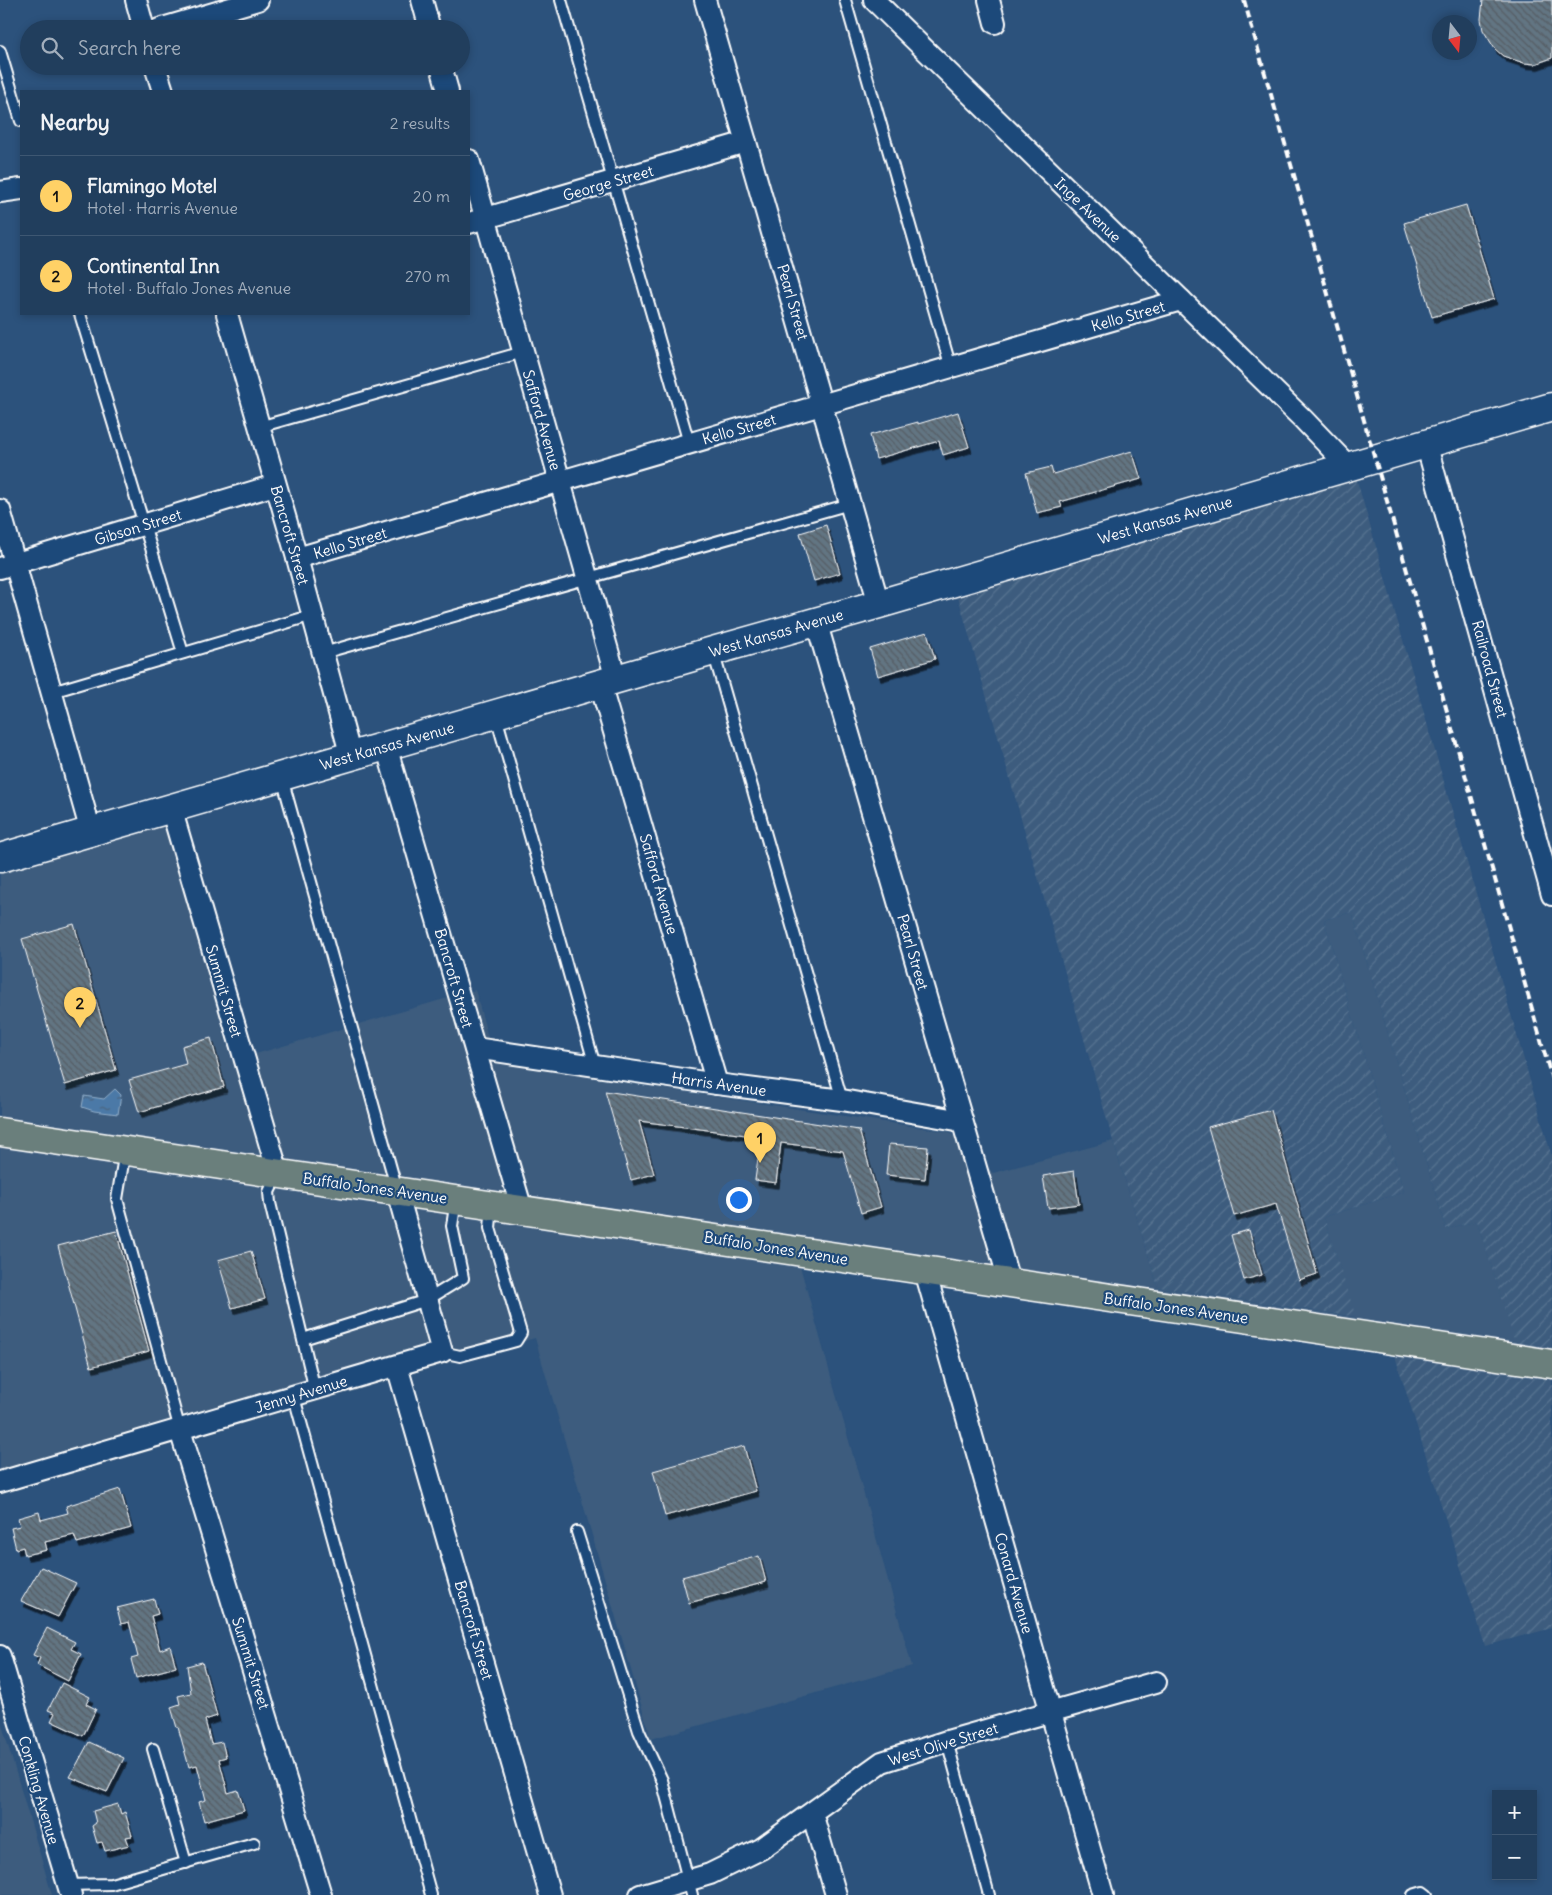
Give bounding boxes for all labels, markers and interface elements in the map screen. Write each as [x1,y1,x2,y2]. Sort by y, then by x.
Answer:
north arrow [1432,15,1477,60]
search box [20,20,470,75]
icon: search [38,34,66,62]
text: Search here [78,36,181,60]
text: Nearby [40,109,110,136]
text: 2 results [390,113,450,133]
street label: George Street [561,161,655,205]
street label: Inge Avenue [1051,173,1125,247]
text: Flamingo Motel [87,174,217,198]
text: 1 [53,186,59,206]
text: 20 m [413,186,450,206]
text: Hotel · Harris Avenue [87,198,238,218]
text: Continental Inn [87,254,220,278]
street label: Pearl Street [773,262,813,342]
text: 2 [52,266,60,286]
text: 270 m [405,266,450,286]
text: Hotel · Buffalo Jones Avenue [87,278,291,298]
street label: Kello Street [1089,296,1167,336]
street label: Safford Avenue [519,368,565,472]
street label: Kello Street [700,409,778,449]
street label: Bancroft Street [267,483,313,587]
street label: West Kansas Avenue [1096,492,1234,548]
street label: Gibson Street [92,505,184,549]
street label: Kello Street [311,523,389,563]
street label: West Kansas Avenue [707,605,845,661]
street label: Railroad Street [1468,618,1512,720]
street label: West Kansas Avenue [318,718,456,774]
street label: Safford Avenue [636,832,682,936]
street label: Pearl Street [893,912,933,992]
street label: Bancroft Street [431,926,477,1030]
street label: Summit Street [202,943,246,1039]
pin: 2 [64,987,96,1028]
street label: Harris Avenue [670,1068,768,1100]
pin: 1 [744,1122,776,1163]
street label: Buffalo Jones Avenue [302,1168,448,1208]
your location [726,1187,752,1213]
street label: Buffalo Jones Avenue [703,1227,849,1269]
street label: Buffalo Jones Avenue [1103,1288,1249,1328]
street label: Jenny Avenue [253,1371,349,1417]
street label: Conard Avenue [991,1530,1037,1636]
street label: Bancroft Street [451,1578,497,1682]
street label: Summit Street [228,1615,274,1711]
street label: West Olive Street [886,1718,1000,1770]
street label: Conkling Avenue [14,1733,64,1847]
map controls [1492,1790,1537,1880]
button: + [1492,1790,1537,1835]
button: − [1492,1835,1537,1880]

